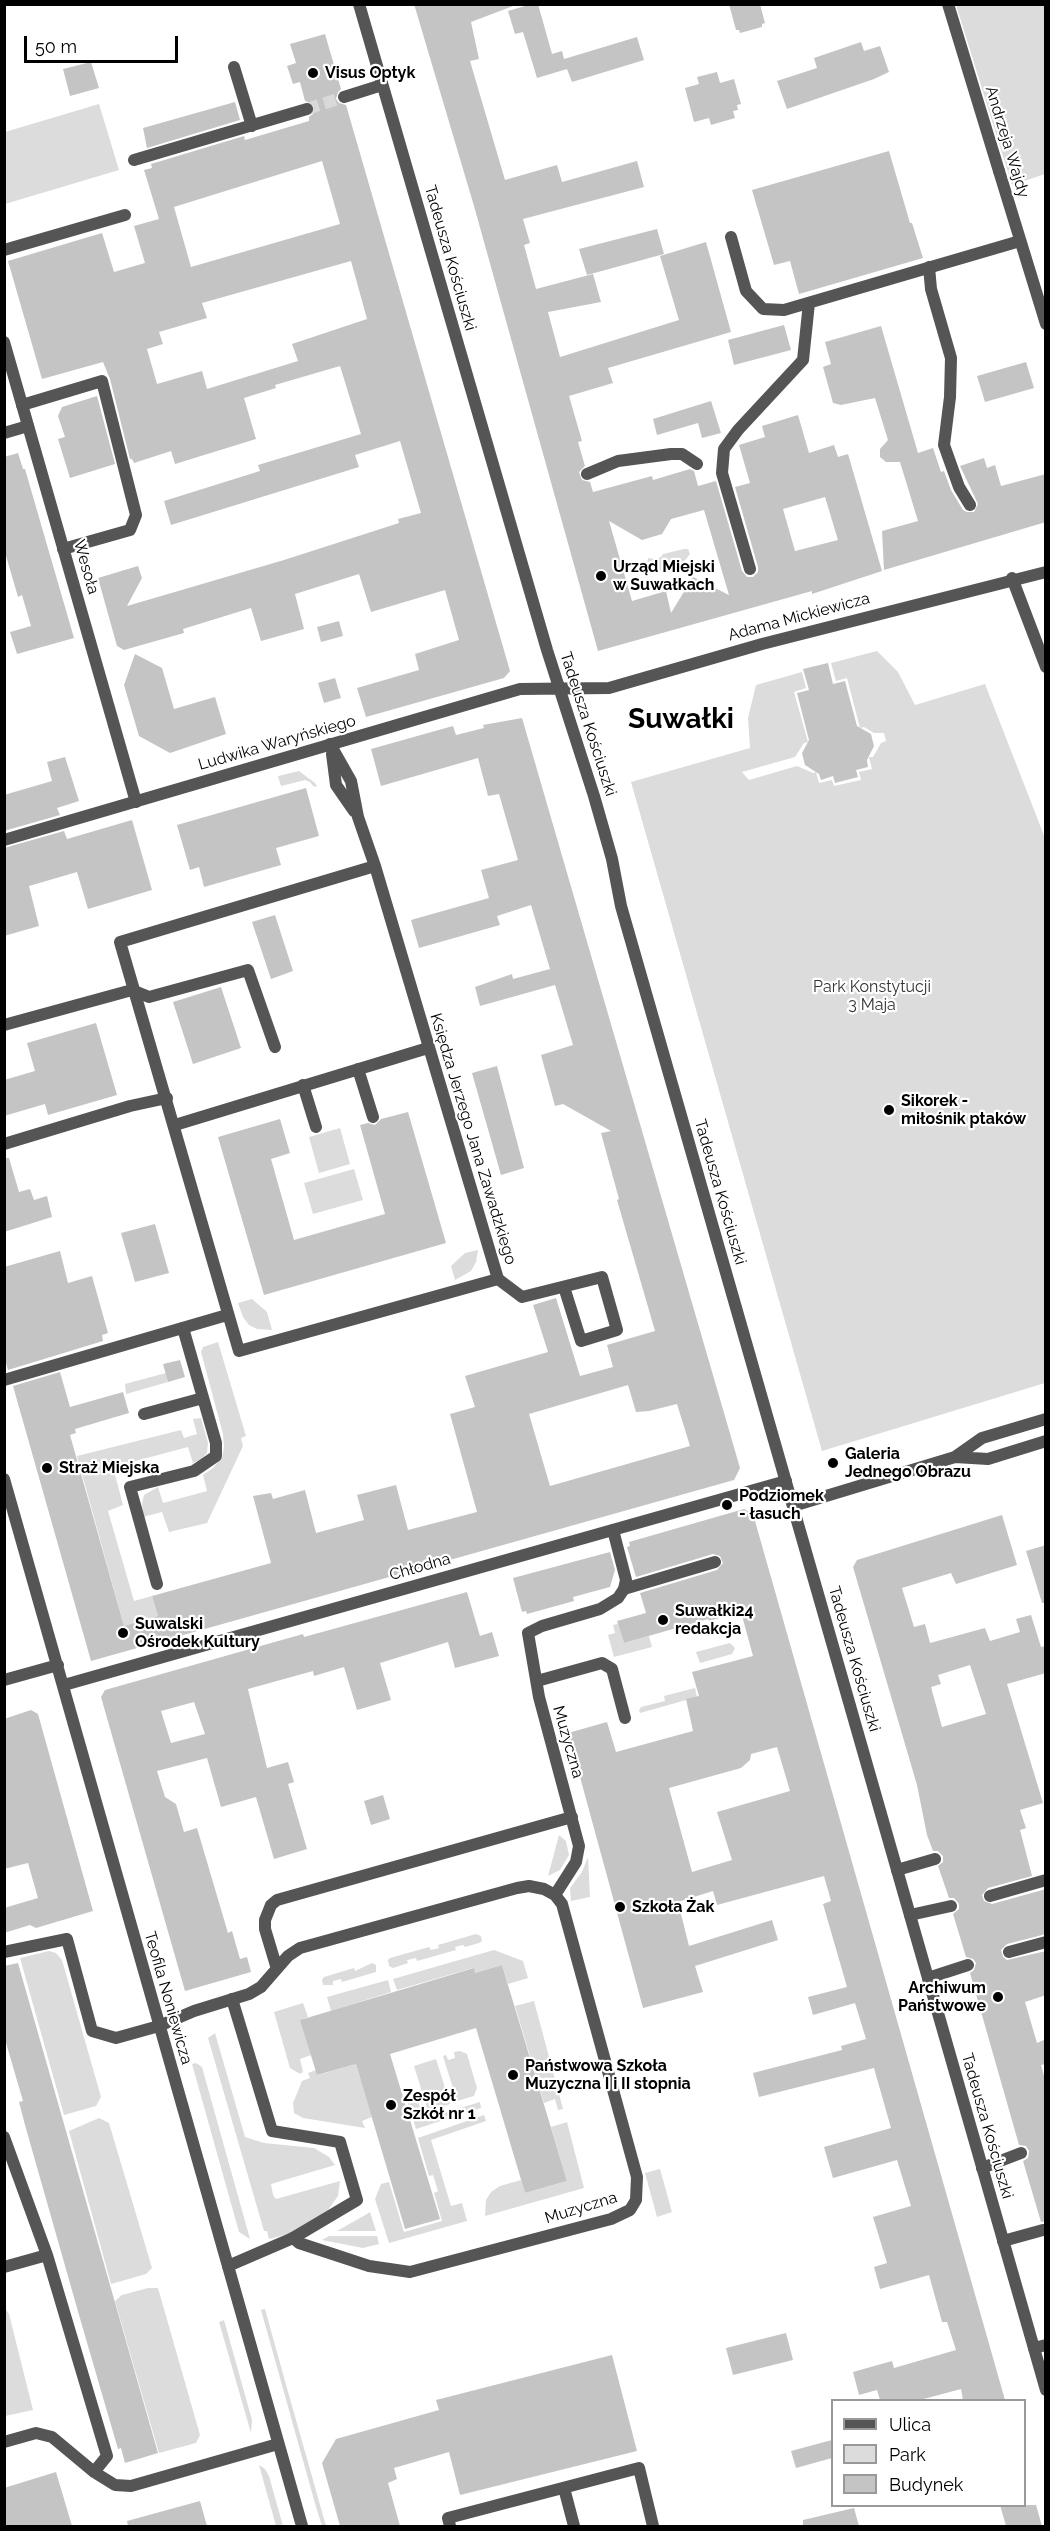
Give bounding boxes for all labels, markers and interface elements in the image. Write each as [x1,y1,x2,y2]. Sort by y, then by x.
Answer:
scale bar [27,24,182,62]
text: 50 m [35,36,77,57]
place label: Visus Optyk [325,63,415,83]
marker: Visus Optyk [306,66,320,80]
street label: Andrzeja Wajdy [981,84,1033,200]
street label: Tadeusza Kościuszki [420,183,480,333]
street label: Wesoła [69,538,103,596]
place label: Urząd Miejski w Suwałkach [613,557,715,595]
marker: Urząd Miejski w Suwałkach [594,569,608,583]
street label: Adama Mickiewicza [726,589,872,645]
street label: Tadeusza Kościuszki [556,649,620,799]
district label: Suwałki [628,703,734,737]
street label: Ludwika Waryńskiego [196,711,358,775]
park label: Park Konstytucji 3 Maja [813,977,931,1015]
street label: Księdza Jerzego Jana Zawadzkiego [426,1011,520,1267]
place label: Sikorek - miłośnik ptaków [901,1091,1026,1129]
marker: Sikorek - miłośnik ptaków [882,1103,896,1117]
street label: Tadeusza Kościuszki [690,1117,750,1267]
place label: Galeria Jednego Obrazu [845,1444,971,1482]
marker: Galeria Jednego Obrazu [826,1456,840,1470]
place label: Straż Miejska [59,1458,159,1478]
marker: Straż Miejska [40,1461,54,1475]
place label: Podziomek - łasuch [739,1486,824,1524]
marker: Podziomek - łasuch [720,1498,734,1512]
street label: Chłodna [387,1549,453,1585]
street label: Tadeusza Kościuszki [824,1584,884,1734]
place label: Suwałki24 redakcja [675,1601,754,1639]
marker: Suwałki24 redakcja [656,1613,670,1627]
place label: Suwalski Ośrodek Kultury [135,1614,260,1652]
marker: Suwalski Ośrodek Kultury [116,1626,130,1640]
street label: Muzyczna [549,1704,587,1780]
place label: Szkoła Żak [632,1897,714,1917]
marker: Szkoła Żak [613,1900,627,1914]
street label: Teofila Noniewicza [140,1929,196,2067]
place label: Archiwum Państwowe [898,1978,986,2016]
marker: Archiwum Państwowe [991,1990,1005,2004]
street label: Tadeusza Kościuszki [957,2051,1017,2201]
place label: Państwowa Szkoła Muzyczna I i II stopnia [525,2056,691,2094]
marker: Państwowa Szkoła Muzyczna I i II stopnia [506,2068,520,2082]
place label: Zespół Szkół nr 1 [403,2086,476,2124]
marker: Zespół Szkół nr 1 [384,2098,398,2112]
street label: Muzyczna [543,2188,619,2228]
legend [831,2399,1026,2507]
text: Ulica [889,2414,931,2435]
text: Park [889,2444,926,2465]
text: Budynek [889,2474,963,2495]

